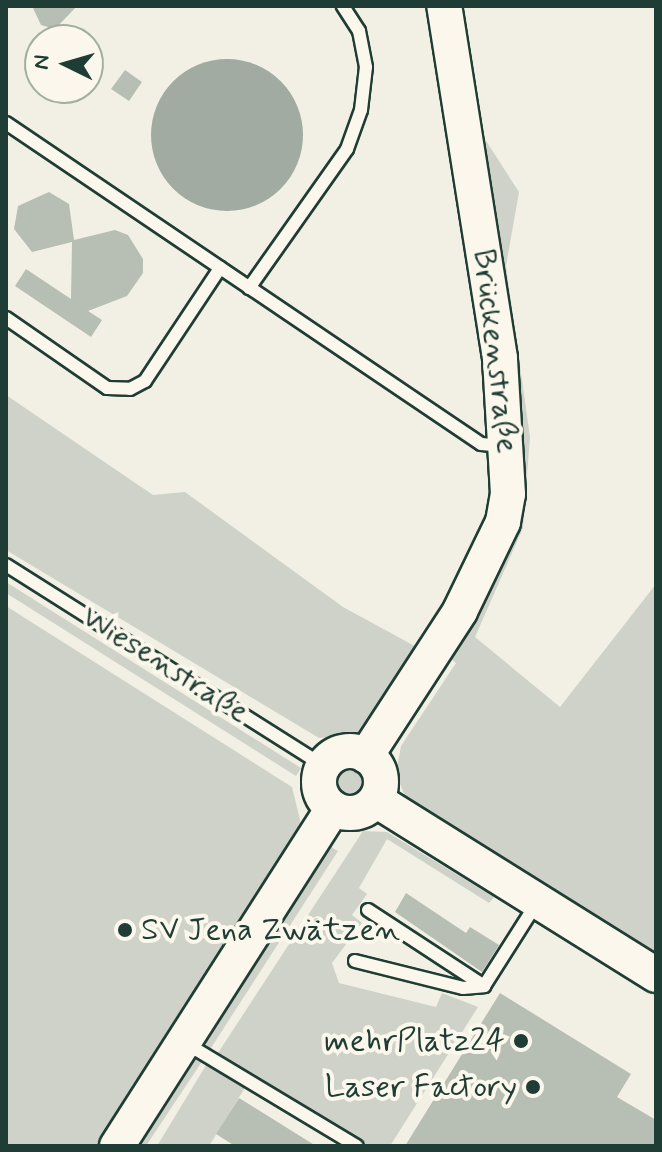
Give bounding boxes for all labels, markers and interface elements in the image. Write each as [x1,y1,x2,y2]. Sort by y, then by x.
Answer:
north arrow [24,24,104,104]
text: N [27,54,57,71]
street label: Brückenstraße [463,247,527,455]
street label: Wiesenstraße [74,598,256,732]
place label: SV Jena Zwätzen [141,911,402,949]
marker: SV Jena Zwätzen [116,921,134,939]
place label: mehrPlatz24 [324,1022,505,1060]
marker: mehrPlatz24 [512,1032,530,1050]
place label: Laser Factory [329,1068,517,1106]
marker: Laser Factory [524,1078,542,1096]

